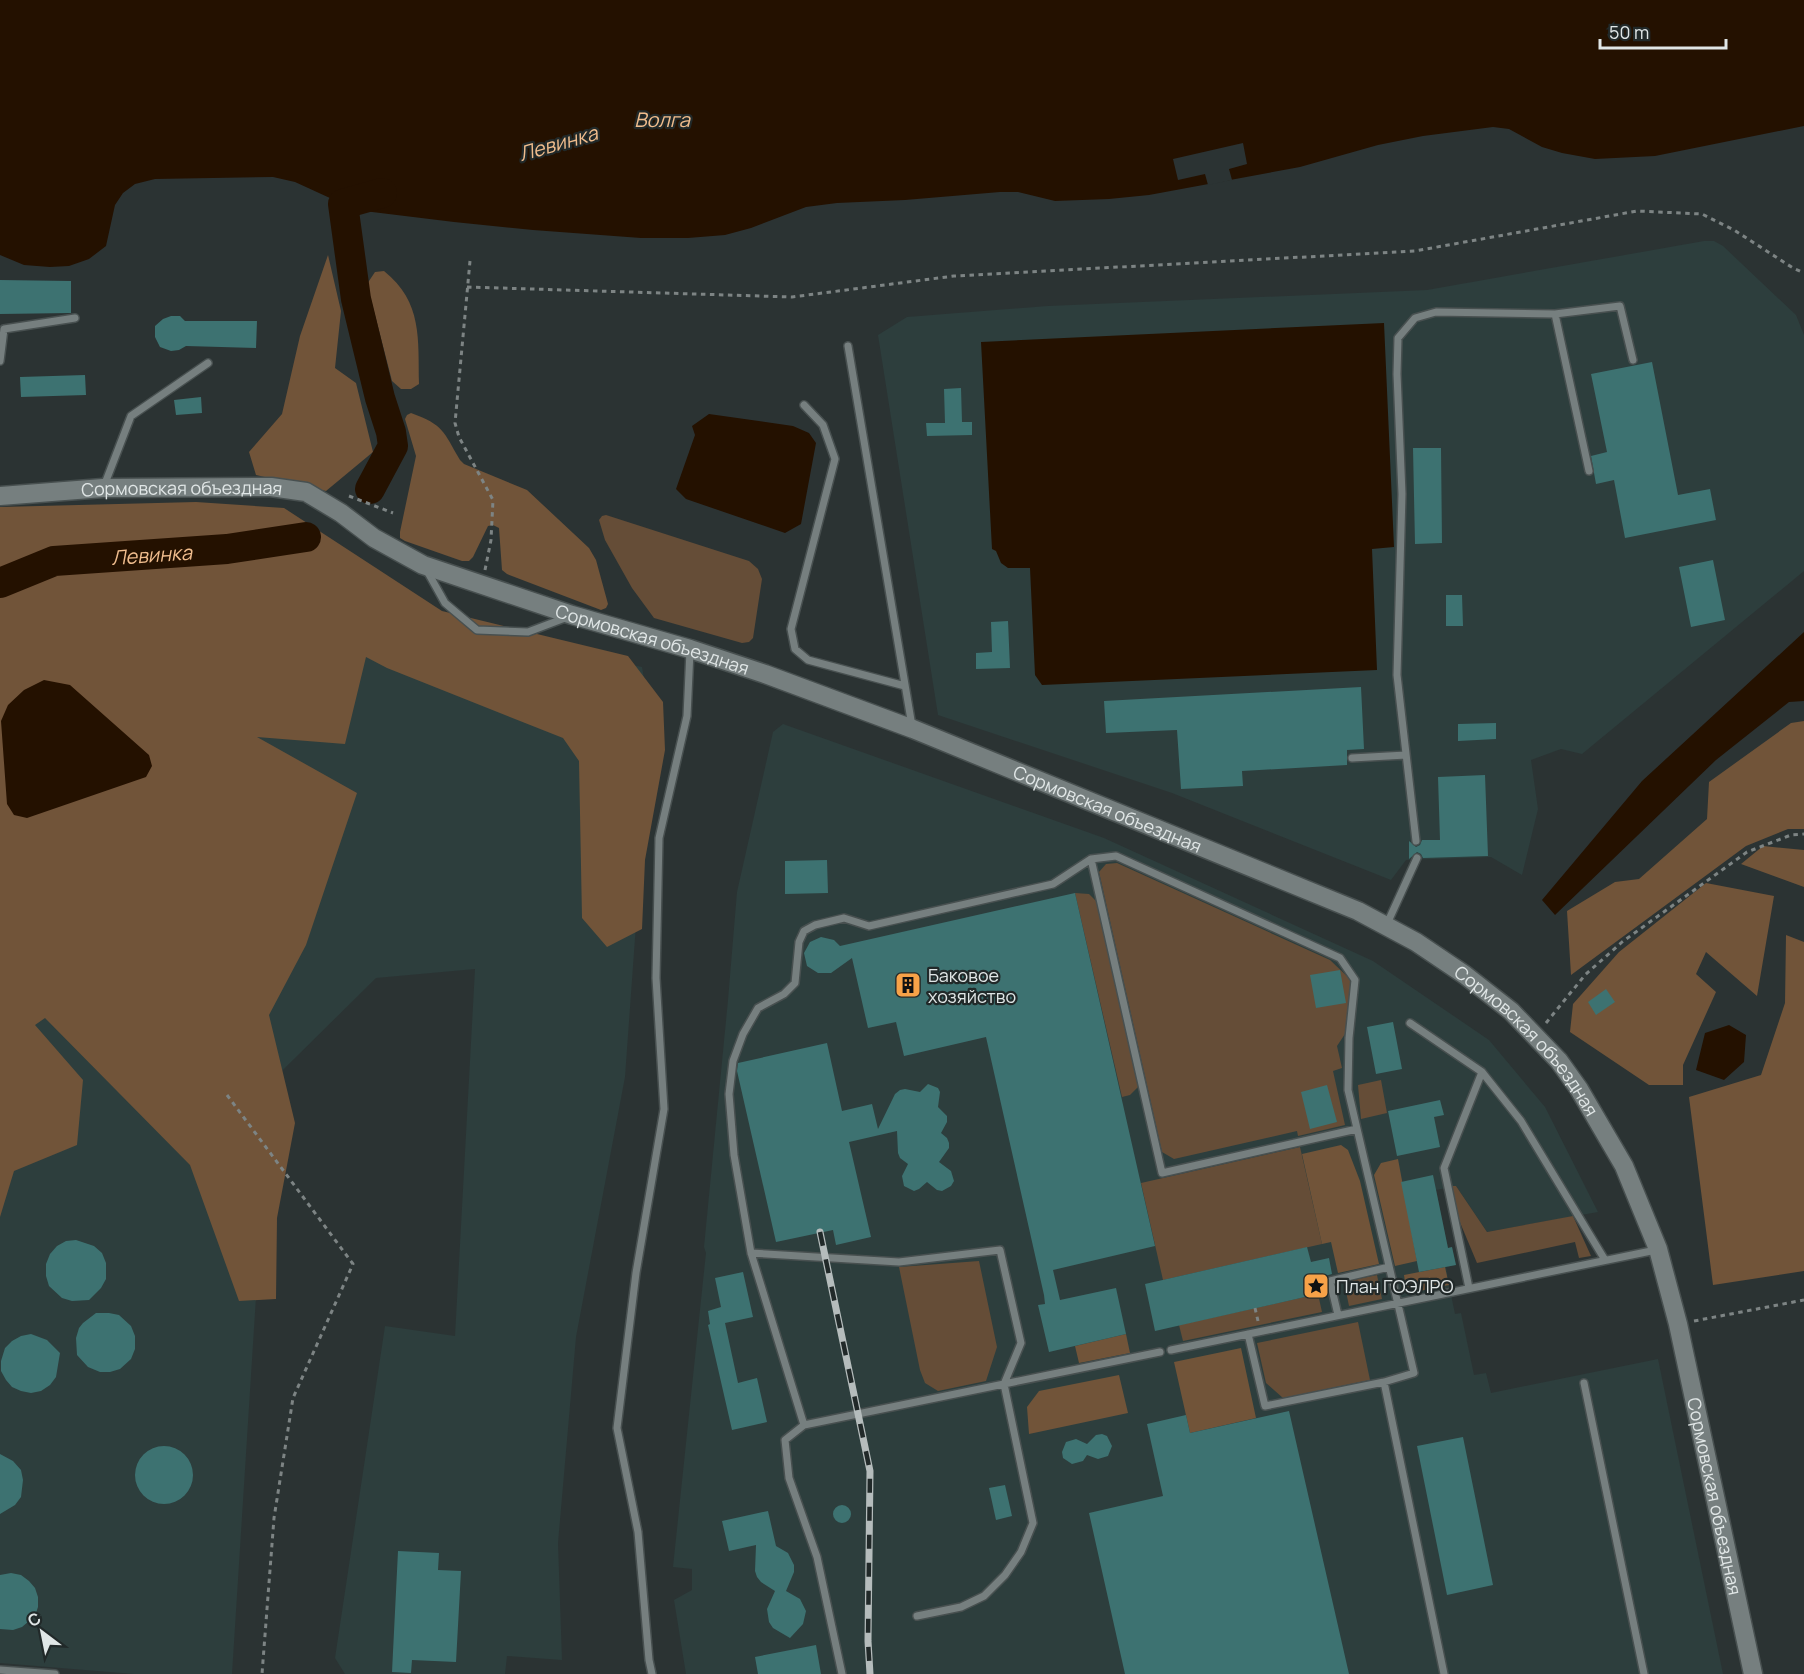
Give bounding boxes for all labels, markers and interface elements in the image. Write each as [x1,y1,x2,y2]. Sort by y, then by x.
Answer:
scale bar [1600,12,1726,50]
text: 50 m [1609,20,1649,44]
water label: Волга [634,106,691,133]
water label: Левинка [516,119,601,167]
street label: Сормовская объездная [80,475,284,502]
water label: Левинка [110,538,194,570]
street label: Сормовская объездная [552,598,752,680]
street label: Сормовская объездная [1010,759,1205,858]
street label: Сормовская объездная [1450,959,1604,1120]
place label: Баковое хозяйство [928,963,1016,1008]
building icon: Баковое хозяйство [893,970,923,1000]
place icon: План ГОЭЛРО [1301,1271,1331,1301]
place label: План ГОЭЛРО [1336,1274,1454,1298]
street label: Сормовская объездная [1682,1395,1748,1597]
north arrow [12,1602,72,1662]
text: С [23,1607,45,1632]

